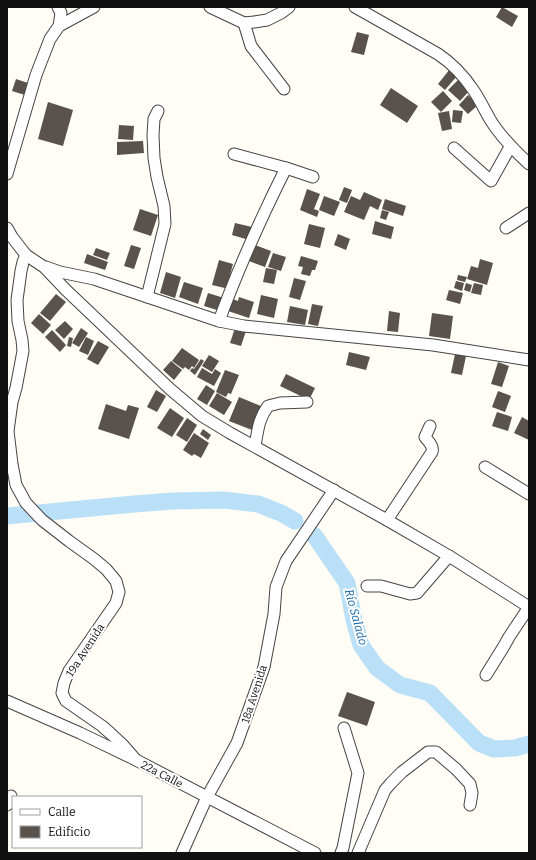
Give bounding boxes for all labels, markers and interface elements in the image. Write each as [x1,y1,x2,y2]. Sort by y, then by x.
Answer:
water label: Río Salado [342,587,370,647]
street label: 19a Avenida [63,621,107,679]
street label: 18a Avenida [239,663,270,725]
street label: 22a Calle [139,758,185,791]
legend [12,796,142,848]
text: Calle [48,805,76,819]
text: Edificio [48,825,90,839]

